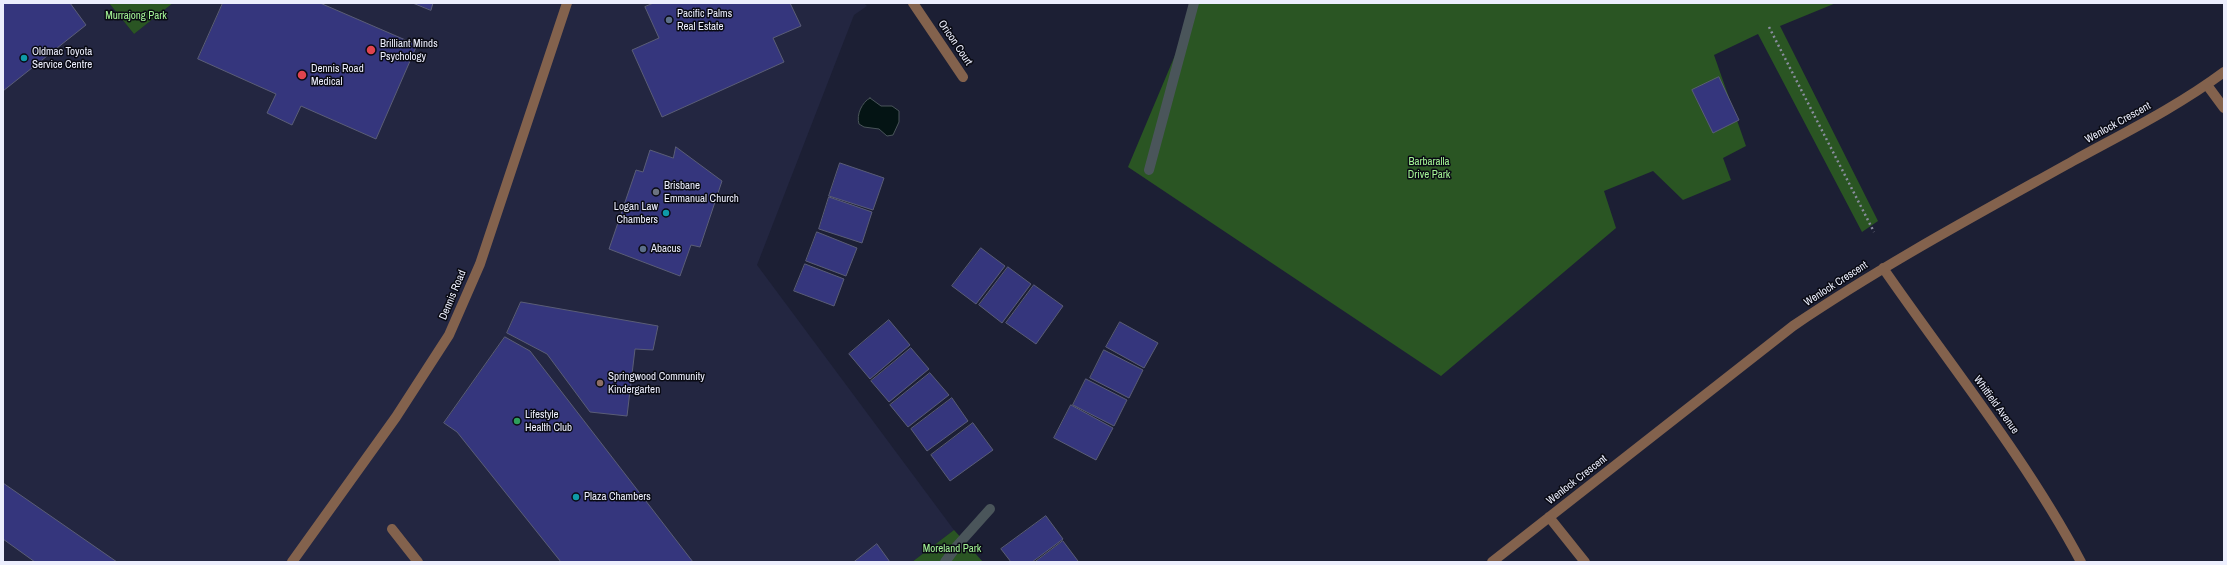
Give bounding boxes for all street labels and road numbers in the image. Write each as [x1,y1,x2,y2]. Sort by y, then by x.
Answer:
street label: Oricon Court [935,18,975,68]
street label: Wenlock Crescent [2083,100,2153,146]
street label: Wenlock Crescent [1802,259,1870,309]
street label: Dennis Road [437,268,469,322]
street label: Whitfield Avenue [1971,373,2021,437]
street label: Wenlock Crescent [1544,452,1610,508]

